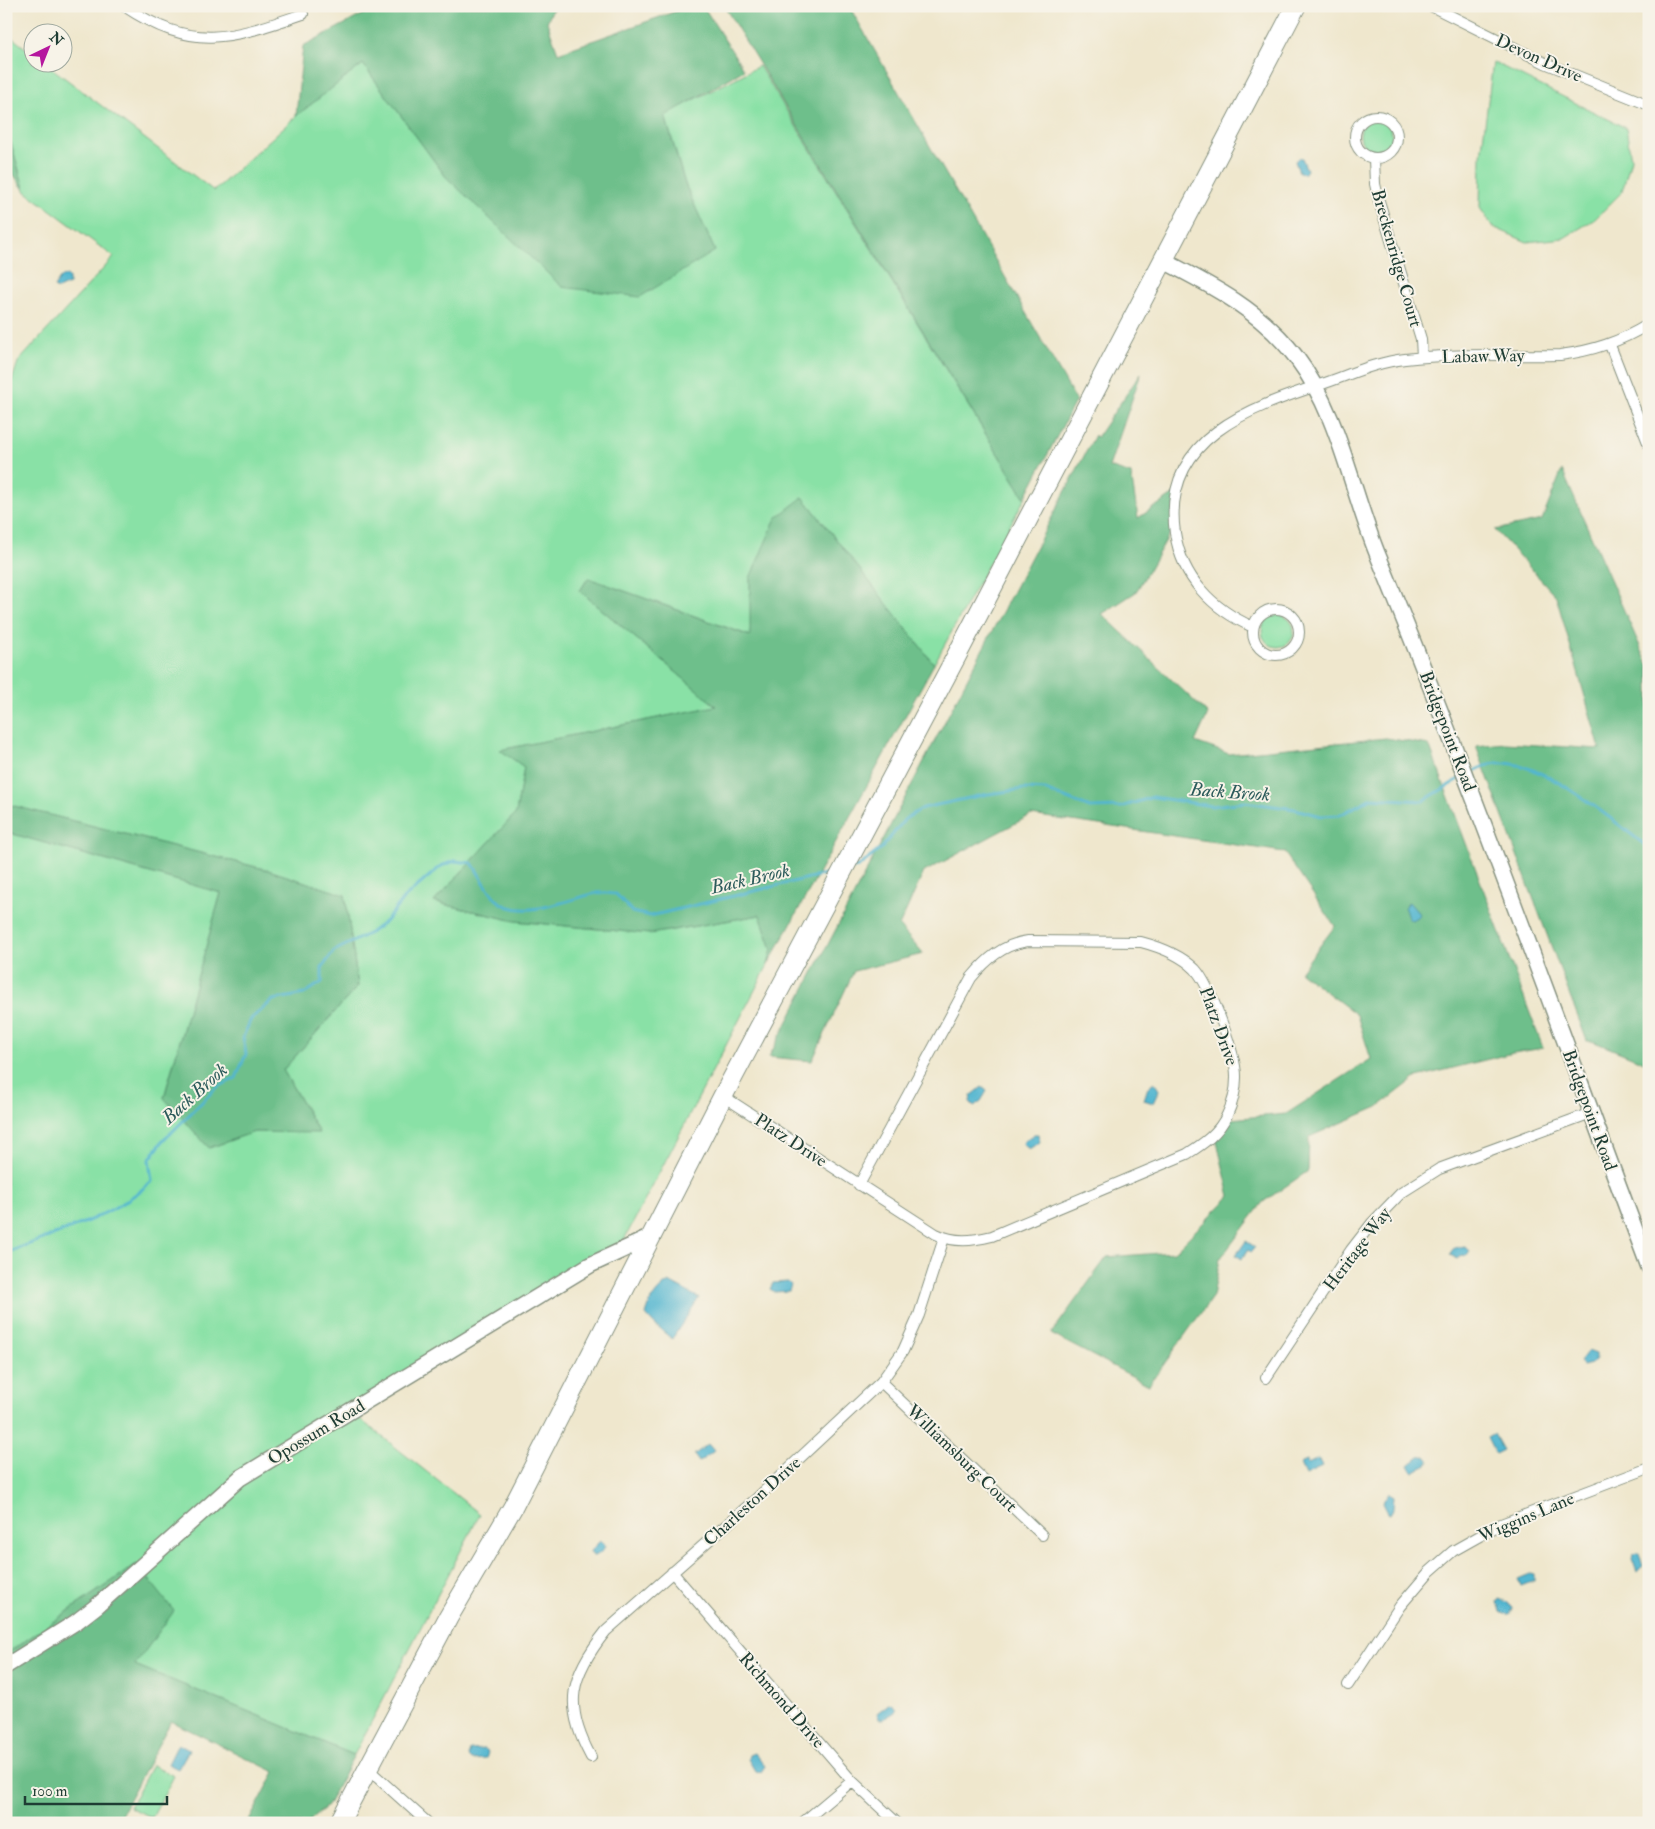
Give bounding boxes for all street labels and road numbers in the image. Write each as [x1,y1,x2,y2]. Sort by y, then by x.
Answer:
street label: Devon Drive [1492,29,1586,88]
street label: Breckenridge Court [1366,187,1427,330]
street label: Labaw Way [1441,344,1526,369]
street label: Bridgepoint Road [1414,668,1481,795]
street label: Platz Drive [1194,984,1244,1069]
street label: Bridgepoint Road [1557,1046,1622,1174]
street label: Platz Drive [750,1108,832,1173]
street label: Heritage Way [1319,1202,1397,1296]
street label: Opossum Road [263,1394,369,1470]
street label: Williamsburg Court [901,1399,1022,1517]
street label: Charleston Drive [699,1451,806,1551]
street label: Wiggins Lane [1474,1487,1578,1548]
street label: Richmond Drive [734,1648,830,1753]

